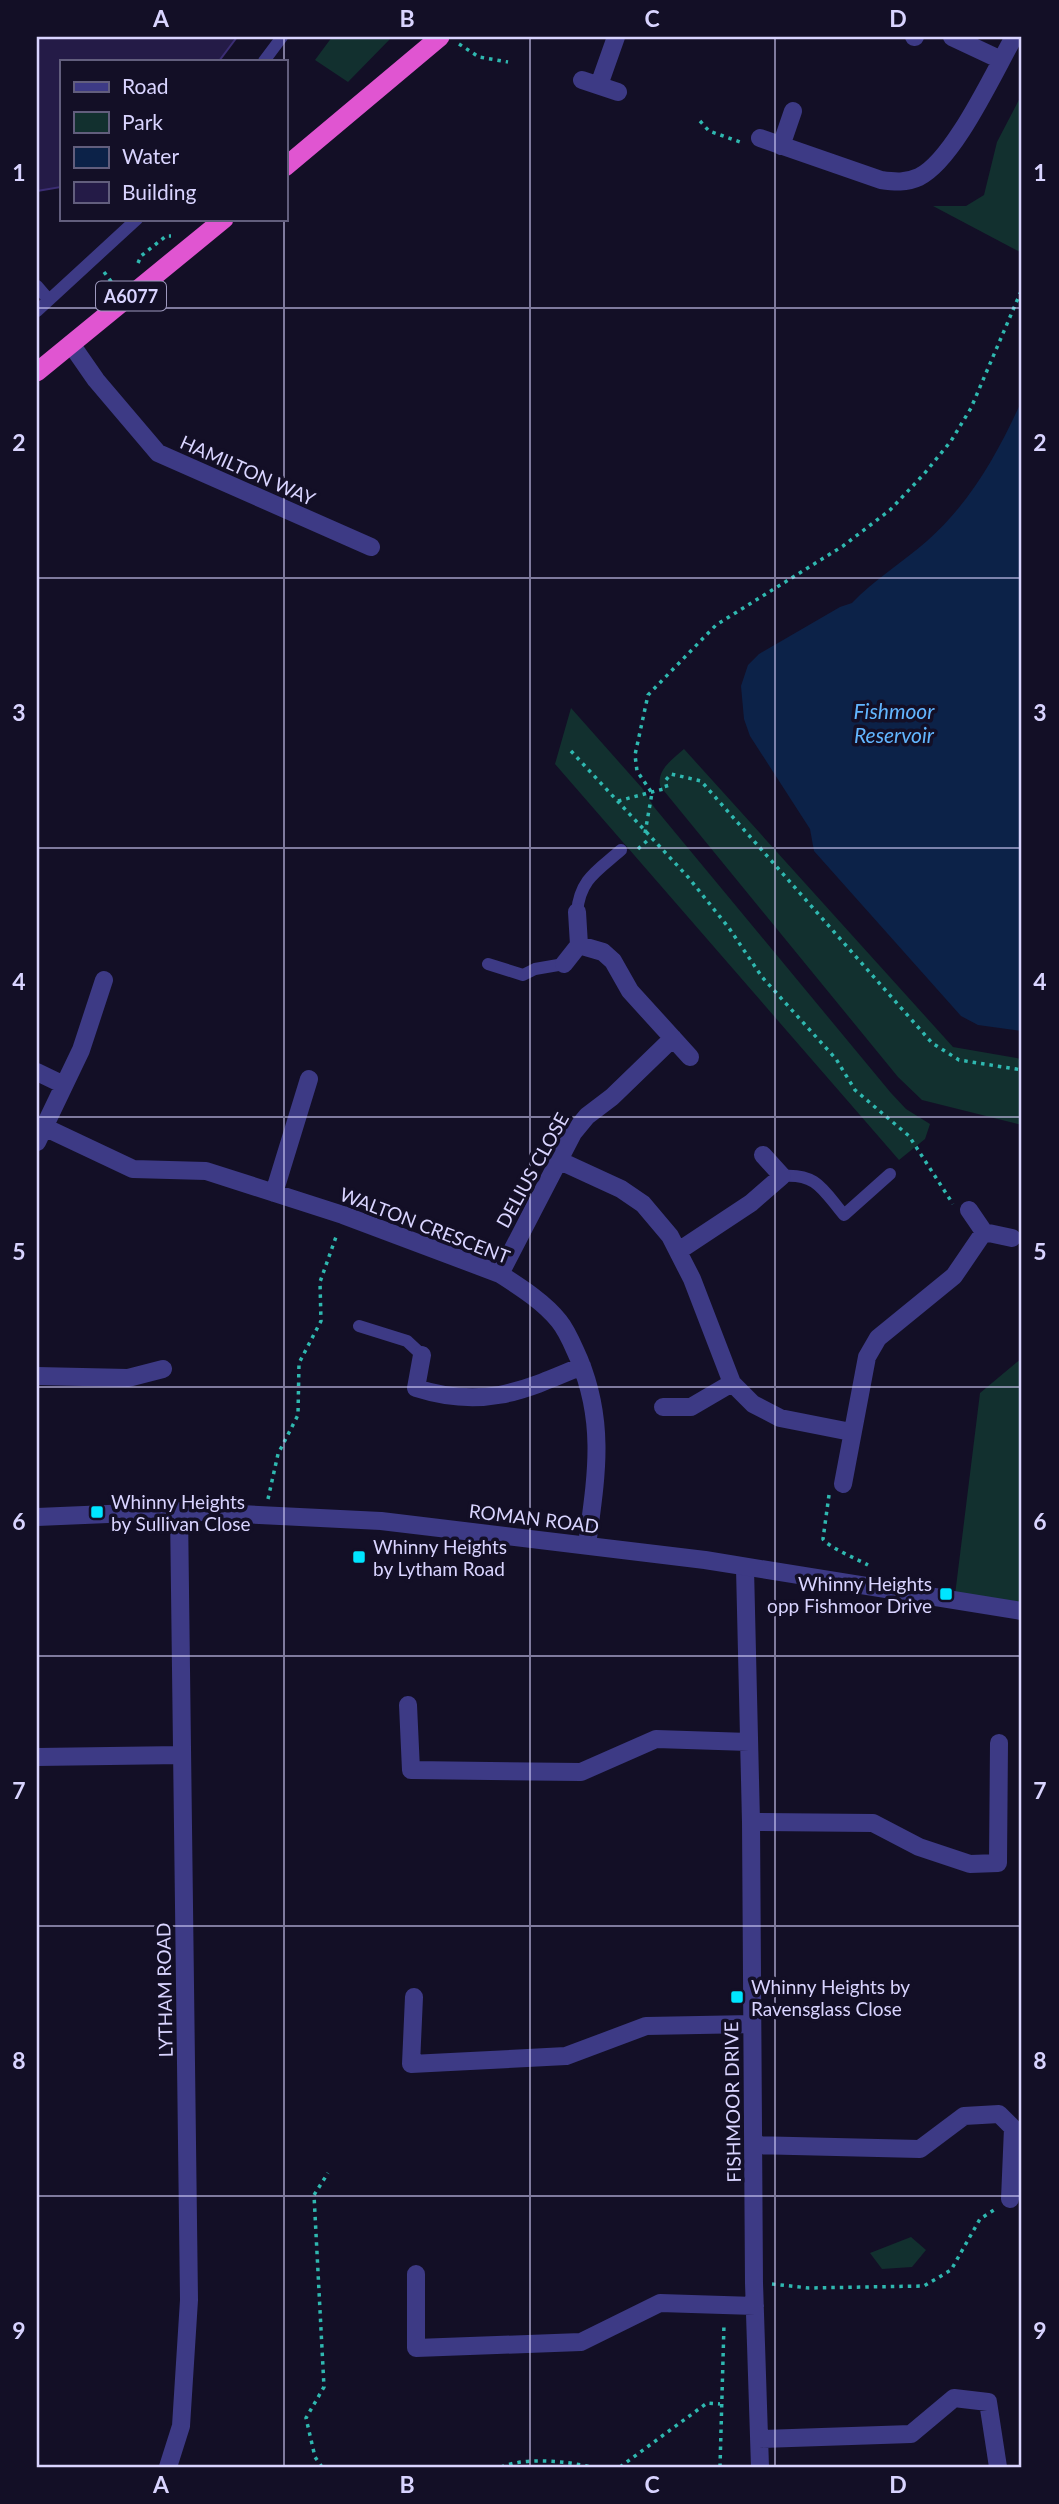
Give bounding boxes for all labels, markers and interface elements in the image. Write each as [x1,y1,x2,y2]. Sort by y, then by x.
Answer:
text: A [152,4,170,32]
text: B [399,4,415,32]
text: C [644,4,660,32]
text: D [889,4,907,32]
legend [60,60,287,220]
text: Road [122,73,169,98]
text: Park [122,109,163,134]
text: Water [122,143,179,168]
text: 1 [12,158,26,186]
text: 1 [1033,158,1047,186]
text: Building [122,179,197,204]
road number: A6077 [96,282,166,310]
text: 2 [12,428,26,456]
text: 2 [1033,428,1047,456]
street label: HAMILTON WAY [177,430,319,510]
text: 3 [12,698,26,726]
water label: Fishmoor Reservoir [854,698,935,747]
text: 3 [1033,698,1047,726]
text: 4 [12,967,26,995]
text: 4 [1033,967,1047,995]
street label: DELIUS CLOSE [491,1108,573,1232]
street label: WALTON CRESCENT [337,1182,513,1268]
text: 5 [12,1237,26,1265]
text: 5 [1033,1237,1047,1265]
place label: Whinny Heights by Sullivan Close [111,1490,251,1535]
street label: ROMAN ROAD [468,1499,600,1537]
marker: Whinny Heights by Sullivan Close [89,1504,105,1520]
text: 6 [12,1507,26,1535]
text: 6 [1033,1507,1047,1535]
place label: Whinny Heights by Lytham Road [373,1535,507,1580]
marker: Whinny Heights by Lytham Road [351,1549,367,1565]
place label: Whinny Heights opp Fishmoor Drive [767,1572,932,1617]
marker: Whinny Heights opp Fishmoor Drive [938,1586,954,1602]
text: 7 [12,1776,26,1804]
text: 7 [1033,1776,1047,1804]
street label: LYTHAM ROAD [151,1922,177,2058]
place label: Whinny Heights by Ravensglass Close [751,1975,910,2020]
marker: Whinny Heights by Ravensglass Close [729,1989,745,2005]
street label: FISHMOOR DRIVE [719,2021,745,2183]
text: 8 [12,2046,26,2074]
text: 8 [1033,2046,1047,2074]
text: 9 [12,2316,26,2344]
text: 9 [1033,2316,1047,2344]
text: A [152,2470,170,2498]
text: B [399,2470,415,2498]
text: C [644,2470,660,2498]
text: D [889,2470,907,2498]

